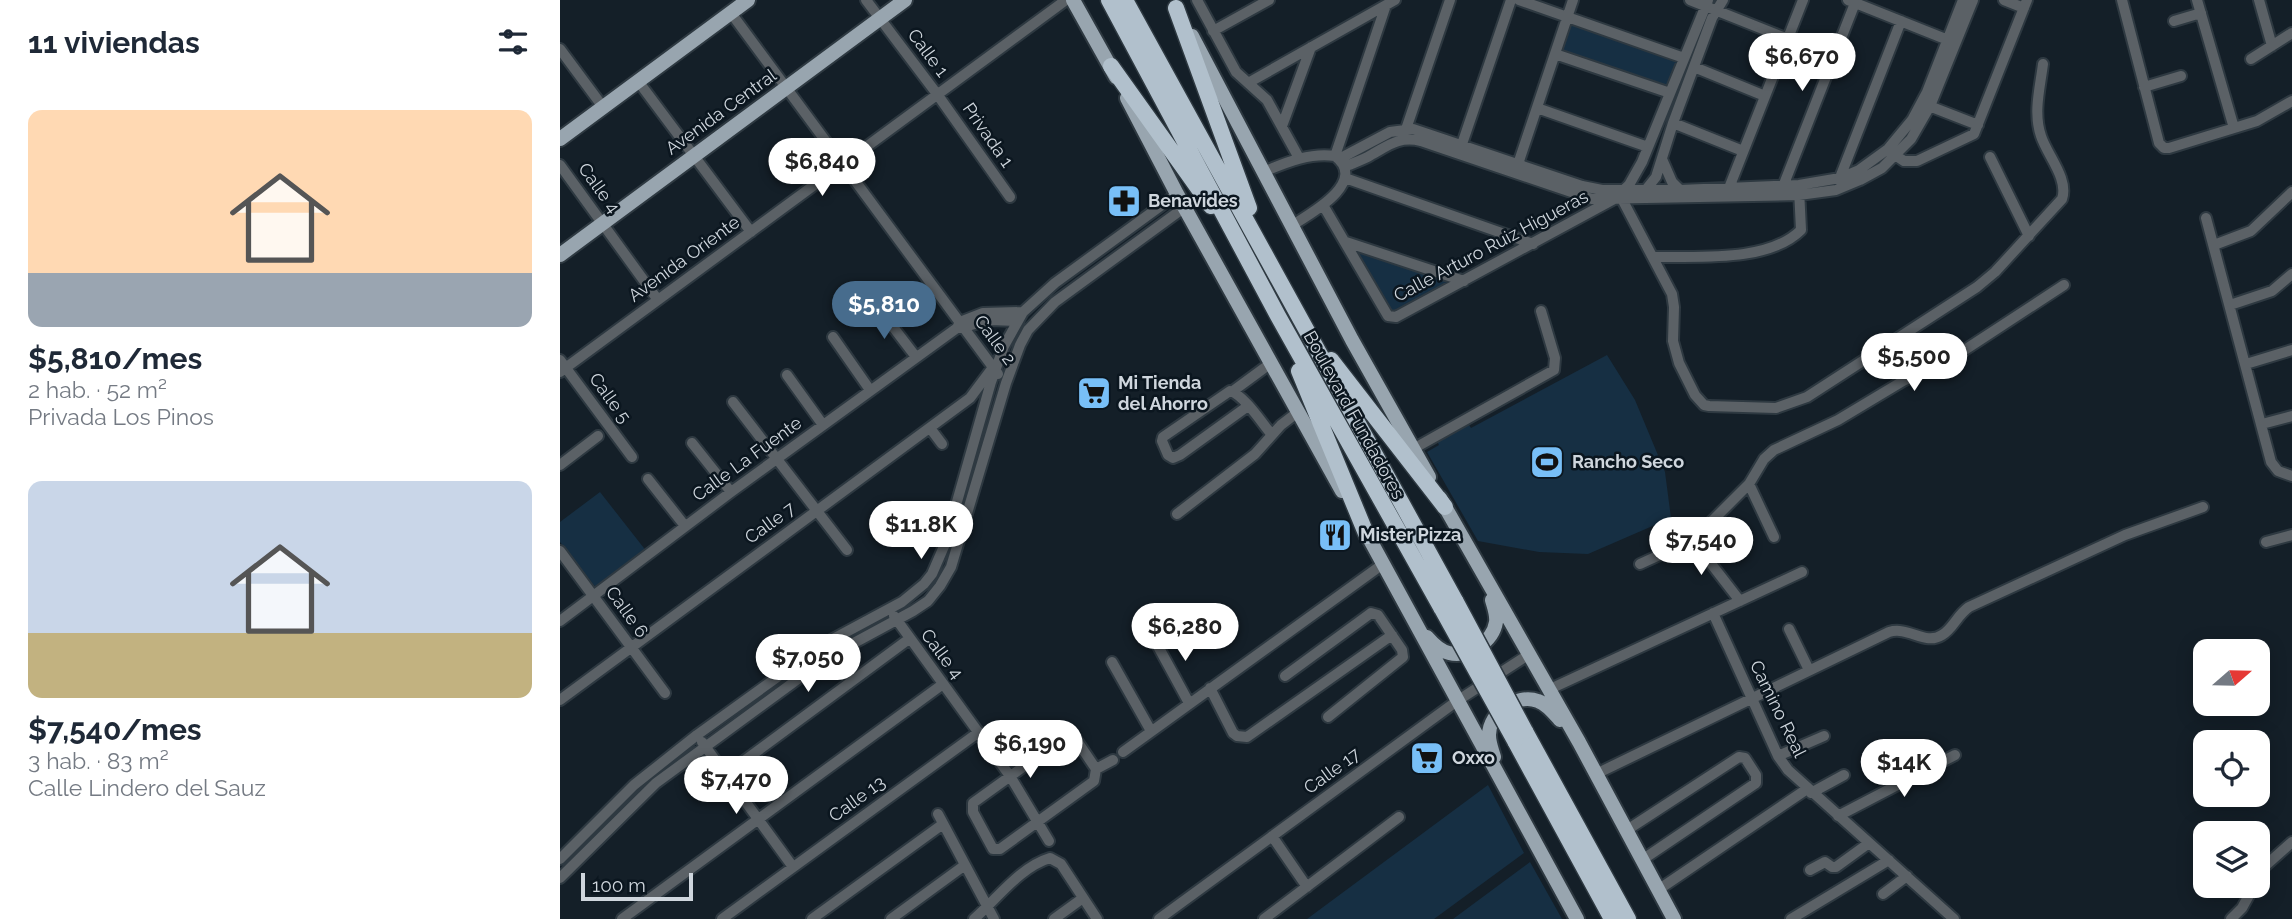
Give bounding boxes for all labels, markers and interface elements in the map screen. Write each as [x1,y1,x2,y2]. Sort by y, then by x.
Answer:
icon: filters [494,23,532,61]
street label: Calle 1 [904,24,953,81]
text: 11 viviendas [28,25,200,60]
pin: $6,670 [1745,34,1859,93]
text: $6,670 [1765,42,1839,69]
street label: Avenida Central [661,64,780,159]
street label: Privada 1 [959,98,1018,171]
pin: $6,840 [765,138,879,198]
text: $6,840 [784,147,860,174]
icon: home [217,155,343,281]
street label: Calle 4 [574,159,625,217]
pharmacy icon: Benavides [1105,182,1143,220]
street label: Calle Arturo Ruiz Higueras [1390,185,1592,306]
place label: Benavides [1148,190,1238,211]
street label: Avenida Oriente [624,211,744,306]
pin: $5,810 [827,282,941,341]
text: $5,810 [848,290,920,317]
street label: Calle 2 [970,311,1020,369]
street label: Boulevard Fundadores [1299,327,1410,503]
pin: $5,500 [1857,334,1971,393]
text: $5,810/mes [28,341,202,376]
text: $5,500 [1877,342,1951,369]
street label: Calle 5 [585,369,636,427]
place label: Mi Tienda del Ahorro [1118,372,1208,414]
supermarket icon: Mi Tienda del Ahorro [1075,374,1113,412]
text: 2 hab. · 52 m² [28,376,167,403]
text: Privada Los Pinos [28,403,214,430]
street label: Calle La Fuente [688,412,806,505]
sports icon: Rancho Seco [1528,443,1566,481]
place label: Rancho Seco [1572,451,1684,472]
street label: Calle 7 [741,497,799,548]
pin: $11.8K [864,502,978,561]
text: $11.8K [885,510,957,537]
restaurant icon: Mister Pizza [1316,516,1354,554]
pin: $7,540 [1644,518,1758,577]
place label: Mister Pizza [1360,524,1461,545]
icon: home [217,526,343,652]
text: $7,540 [1665,526,1737,553]
street label: Calle 6 [602,582,653,641]
pin: $6,280 [1128,604,1242,663]
text: $6,280 [1148,612,1222,639]
street label: Calle 4 [917,625,968,683]
pin: $7,050 [751,634,865,694]
north arrow [2193,639,2270,716]
map controls [2193,639,2270,898]
text: $7,050 [772,643,844,670]
street label: Camino Real [1746,657,1811,761]
text: $7,540/mes [28,712,202,747]
pin: $6,190 [973,720,1087,780]
text: $6,190 [994,729,1066,756]
button: locate [2193,730,2270,807]
supermarket icon: Oxxo [1408,739,1446,777]
pin: $14K [1863,740,1945,799]
street label: Calle 17 [1300,743,1364,798]
text: 3 hab. · 83 m² [28,747,169,774]
place label: Oxxo [1452,747,1495,768]
text: $14K [1877,748,1931,775]
pin: $7,470 [679,756,793,816]
text: $7,470 [700,765,772,792]
street label: Calle 13 [824,771,889,826]
text: Calle Lindero del Sauz [28,774,266,801]
button: layers [2193,821,2270,898]
scale bar [581,870,693,902]
text: 100 m [592,874,646,896]

